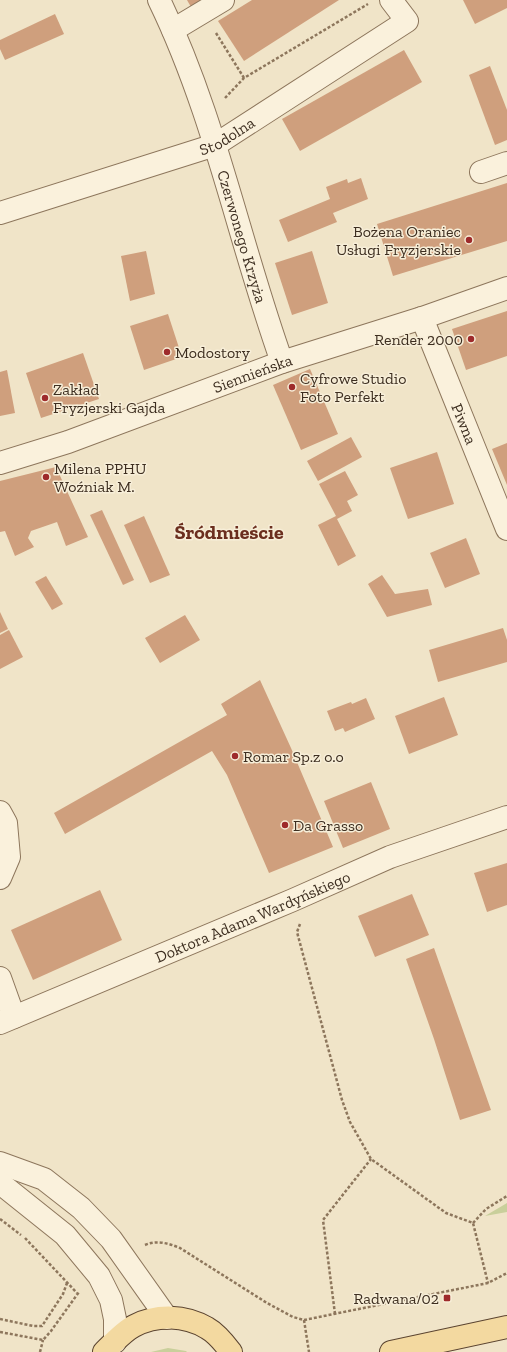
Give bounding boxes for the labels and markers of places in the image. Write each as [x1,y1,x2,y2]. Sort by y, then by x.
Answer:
place label: Bożena Oraniec Usługi Fryzjerskie [336,222,461,259]
marker: Bożena Oraniec Usługi Fryzjerskie [464,235,474,245]
place label: Render 2000 [374,330,463,349]
marker: Render 2000 [466,334,476,344]
place label: Modostory [175,343,251,362]
marker: Modostory [162,347,172,357]
place label: Cyfrowe Studio Foto Perfekt [300,369,407,406]
place label: Zakład Fryzjerski Gajda [53,380,166,417]
marker: Cyfrowe Studio Foto Perfekt [287,382,297,392]
marker: Zakład Fryzjerski Gajda [40,393,50,403]
place label: Milena PPHU Woźniak M. [54,459,147,496]
marker: Milena PPHU Woźniak M. [41,472,51,482]
place label: Romar Sp.z o.o [243,747,344,766]
marker: Romar Sp.z o.o [230,751,240,761]
place label: Da Grasso [293,816,363,835]
marker: Da Grasso [280,820,290,830]
place label: Radwana/02 [353,1289,439,1308]
marker: Radwana/02 [442,1293,452,1303]

